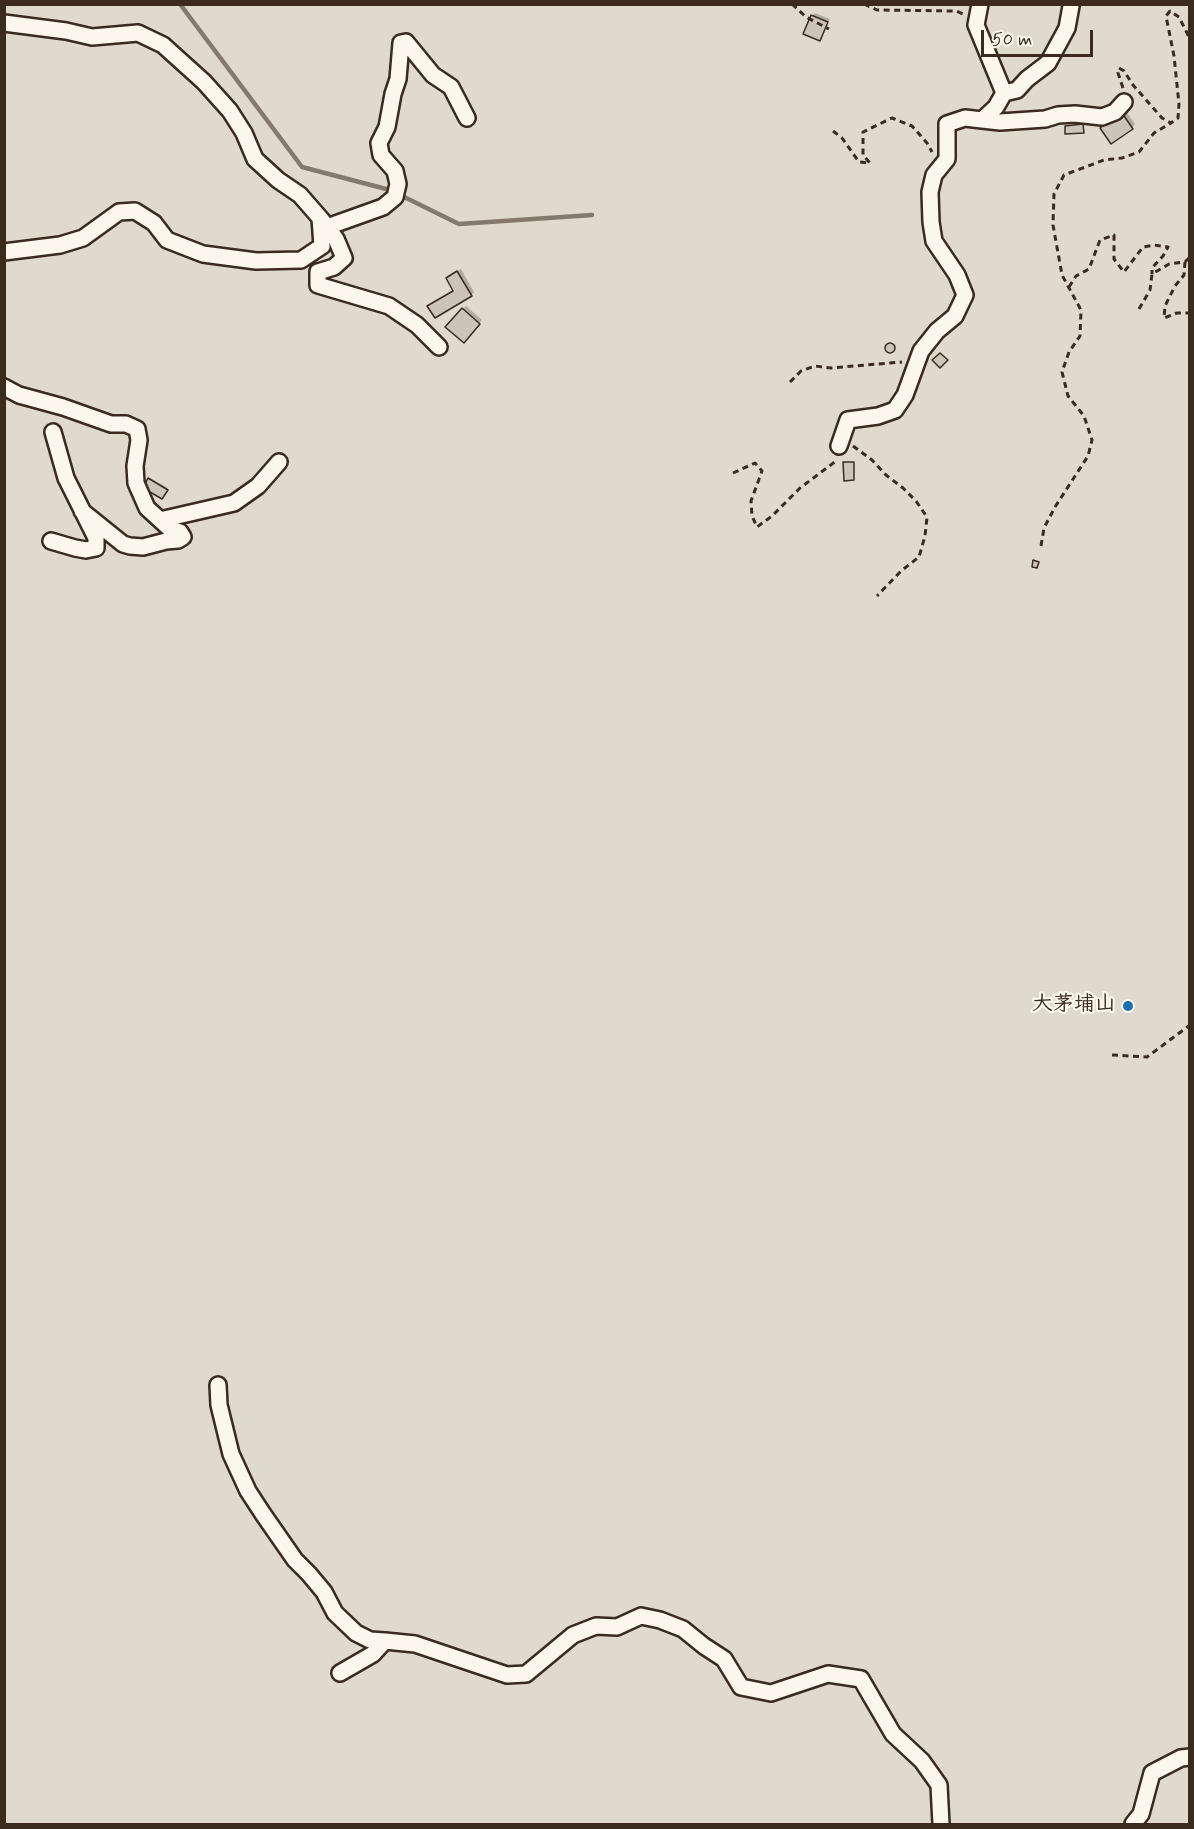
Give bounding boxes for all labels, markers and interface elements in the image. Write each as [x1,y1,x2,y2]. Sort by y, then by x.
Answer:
scale bar [984,18,1096,56]
text: 50 m [992,28,1032,52]
place label: 大茅埔山 [1032,993,1116,1019]
marker: 大茅埔山 [1121,999,1135,1013]

